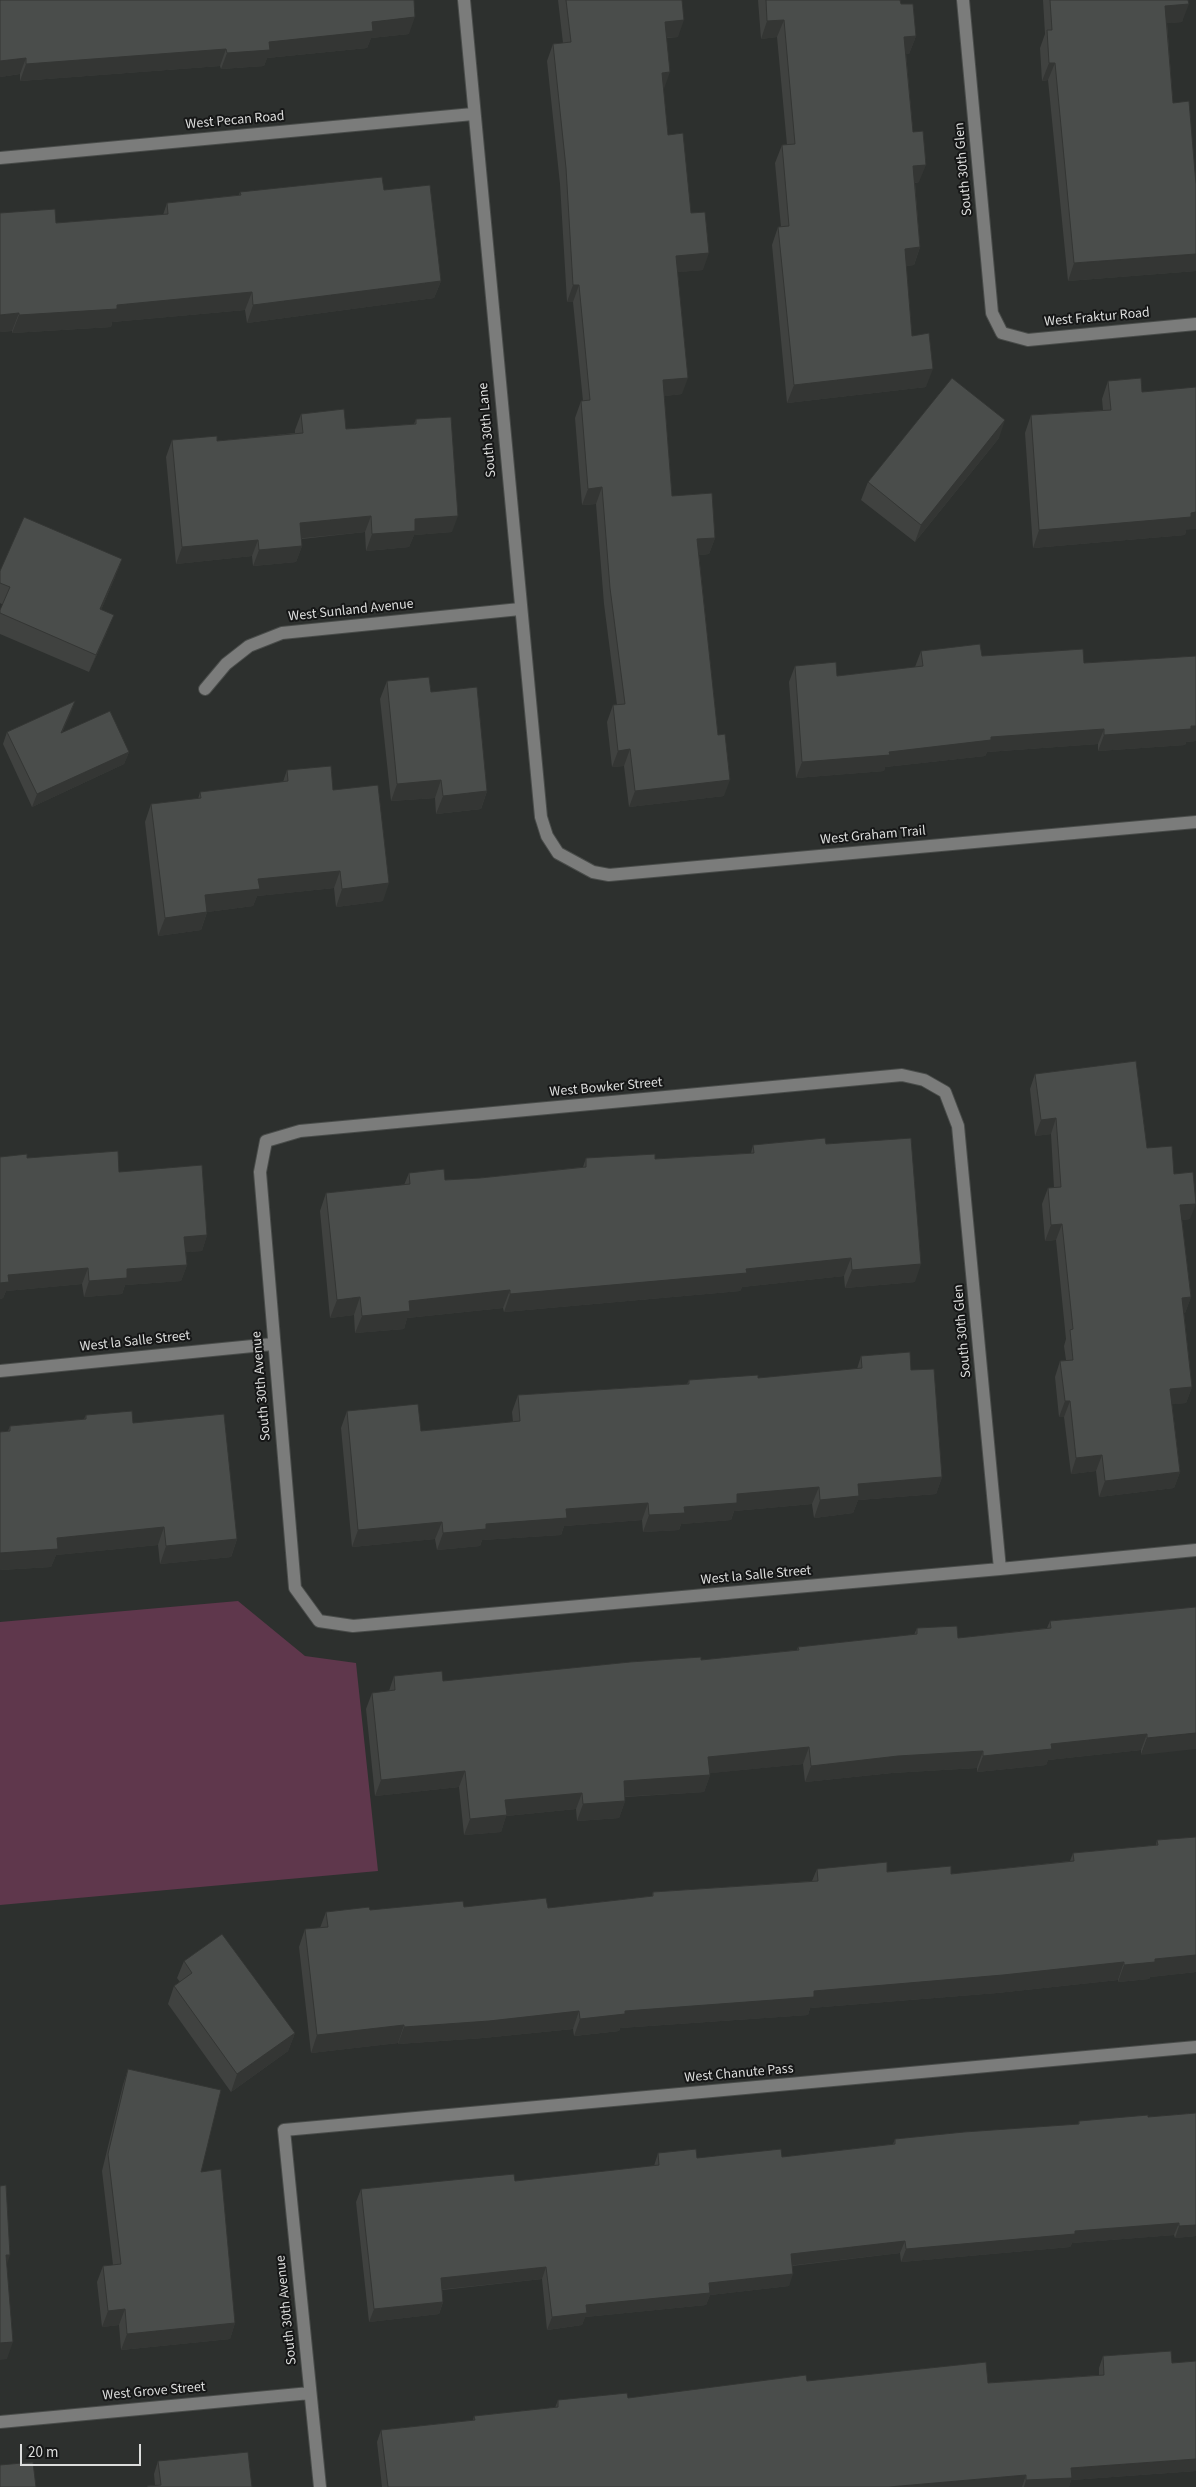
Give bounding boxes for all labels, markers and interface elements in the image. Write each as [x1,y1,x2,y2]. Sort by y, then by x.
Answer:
street label: West Pecan Road [185,108,285,134]
street label: South 30th Glen [952,122,976,216]
street label: West Fraktur Road [1043,305,1151,331]
street label: South 30th Lane [475,382,501,478]
street label: West Sunland Avenue [288,596,414,626]
street label: West Graham Trail [820,823,926,849]
street label: West Bowker Street [549,1075,663,1101]
street label: South 30th Glen [951,1284,975,1378]
street label: West la Salle Street [79,1328,191,1356]
street label: South 30th Avenue [249,1330,275,1442]
street label: West la Salle Street [700,1563,812,1589]
street label: West Chanute Pass [684,2061,794,2087]
street label: South 30th Avenue [273,2254,301,2366]
street label: West Grove Street [102,2379,206,2405]
scale bar [22,2434,144,2466]
text: 20 m [28,2442,58,2463]

